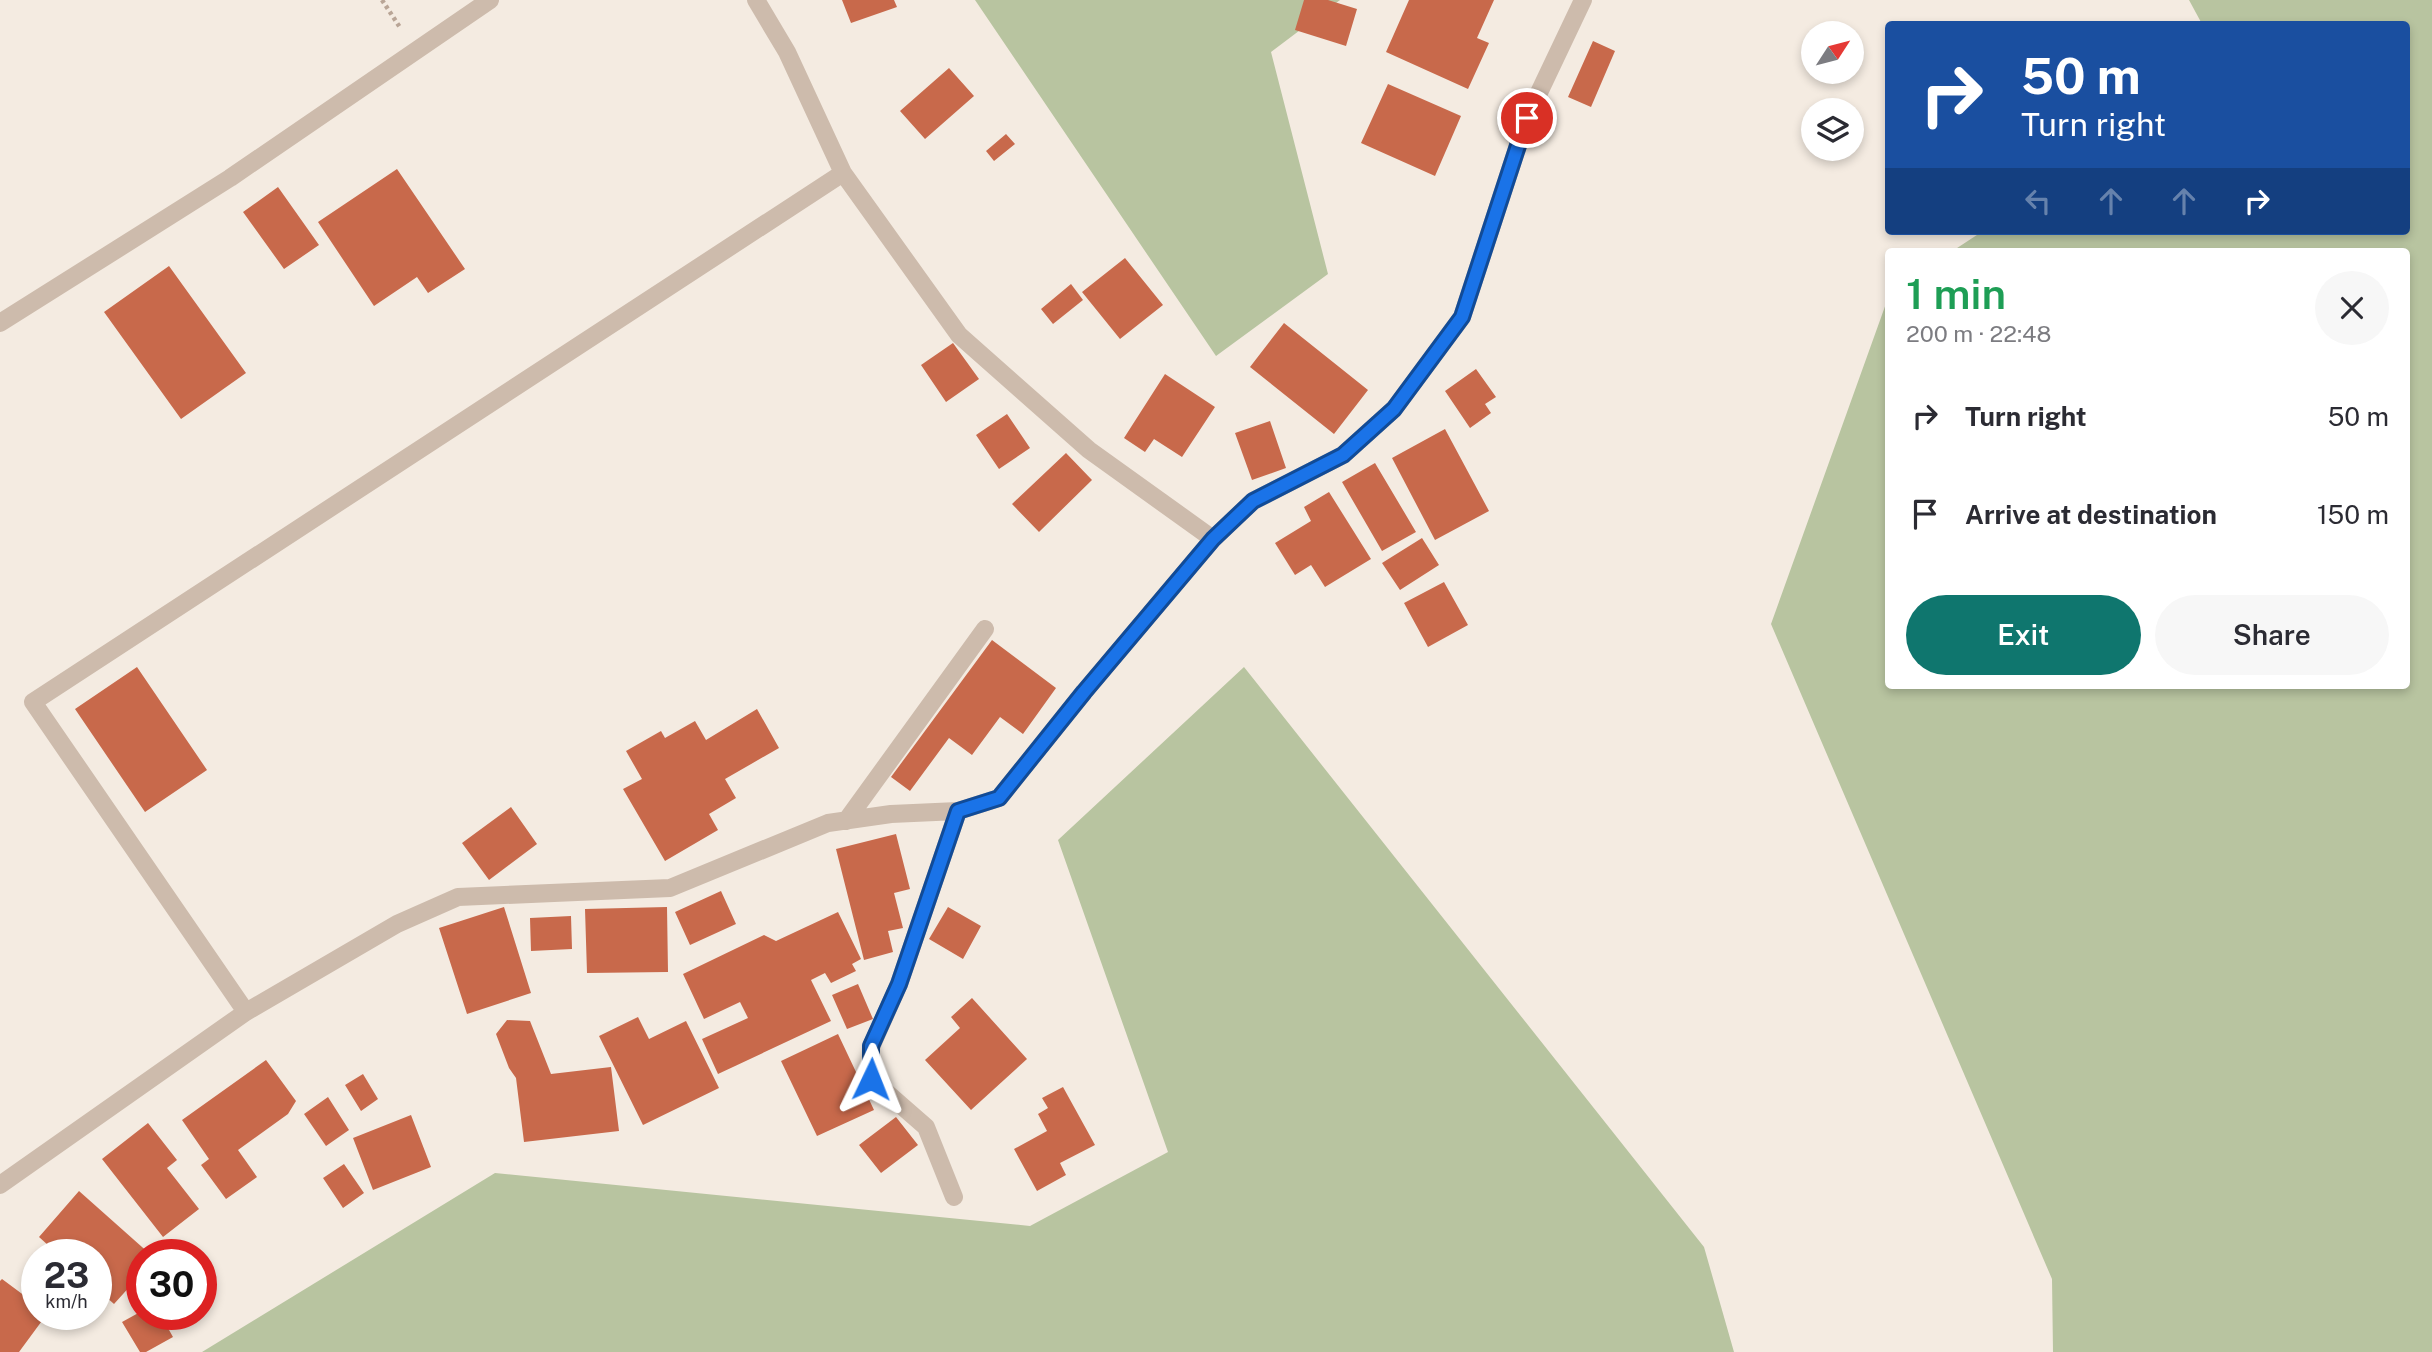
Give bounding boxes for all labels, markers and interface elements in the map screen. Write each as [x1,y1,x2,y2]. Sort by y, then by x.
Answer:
north arrow [1801,21,1864,84]
map controls [1801,21,1864,161]
text: 50 m [2021,47,2141,105]
icon: right [1906,49,1997,140]
pin [1497,88,1557,148]
button: layers [1801,98,1864,161]
icon: arrive [1508,99,1546,137]
text: Turn right [2021,106,2166,143]
icon: left [2019,182,2057,220]
icon: ahead [2092,182,2130,220]
icon: ahead [2165,182,2203,220]
icon: right [2238,182,2276,220]
text: 1 min [1906,269,2006,318]
button: close [2315,271,2389,345]
text: 200 m · 22:48 [1906,320,2051,347]
icon: right [1906,397,1944,435]
text: Turn right [1965,401,2087,432]
text: 50 m [2328,401,2389,432]
icon: arrive [1906,495,1944,533]
text: Arrive at destination [1965,499,2217,530]
text: 150 m [2317,499,2389,530]
button: Exit [1906,595,2141,675]
button: Share [2155,595,2389,675]
position arrow [834,1042,908,1116]
speed limit sign: 30 [126,1239,217,1330]
text: 23 [44,1255,89,1296]
text: km/h [45,1291,88,1312]

